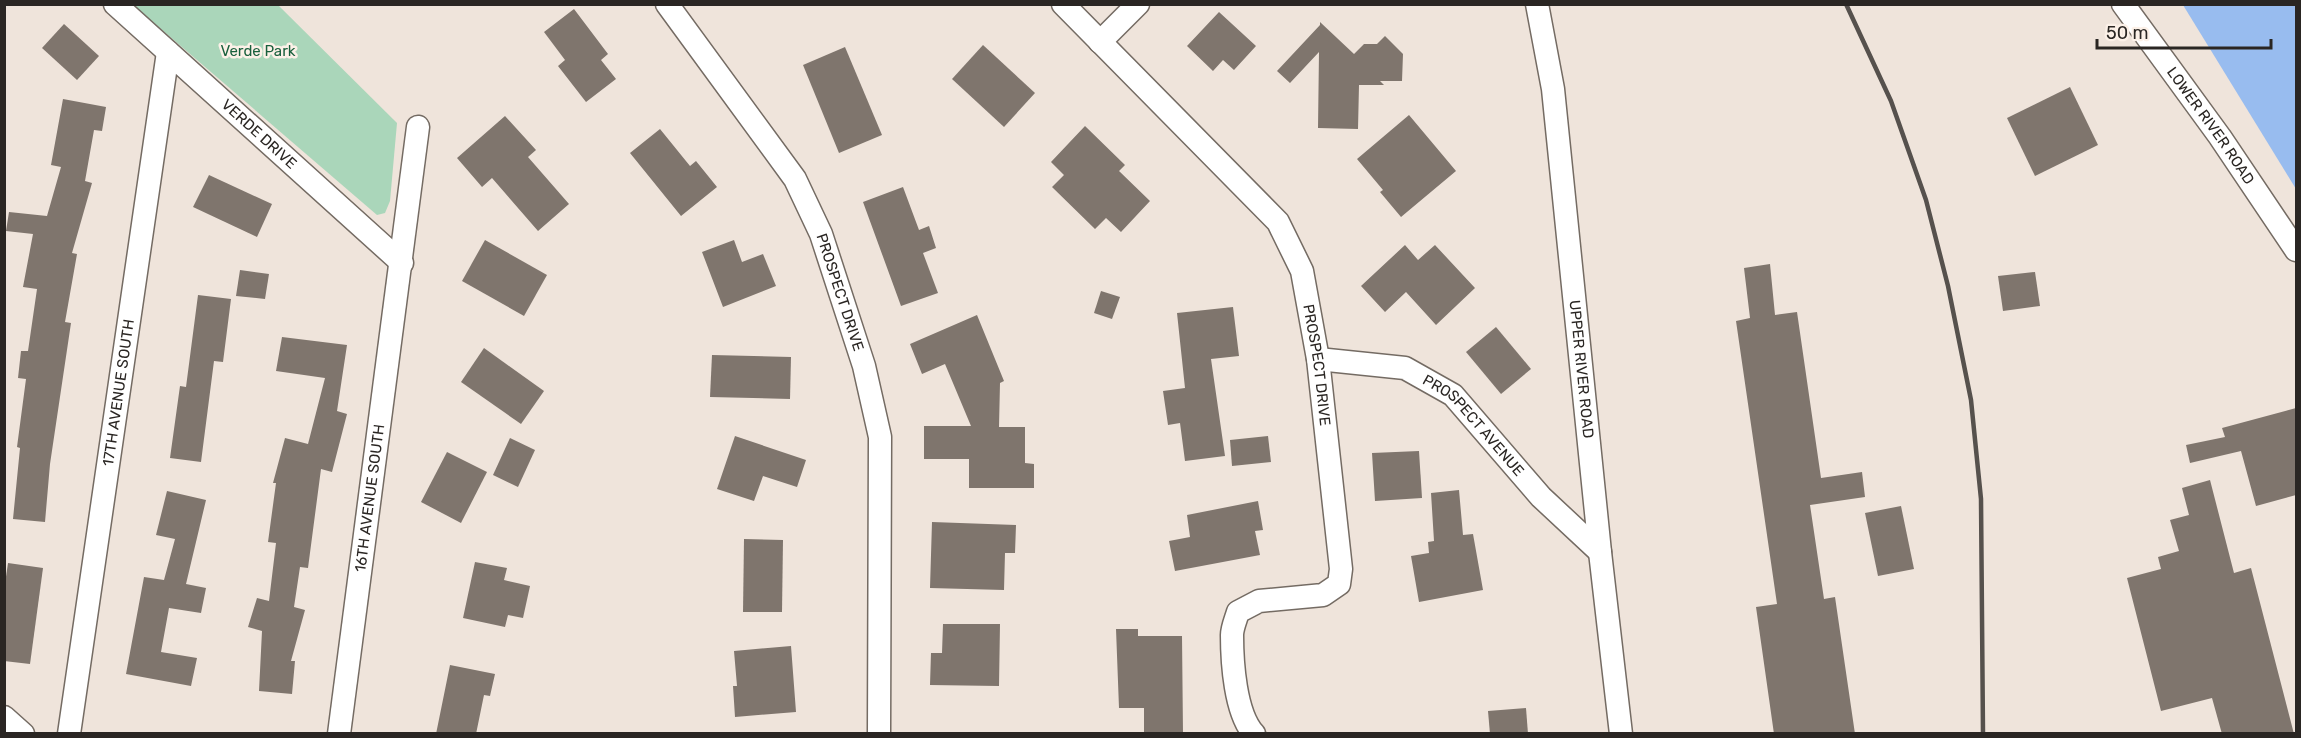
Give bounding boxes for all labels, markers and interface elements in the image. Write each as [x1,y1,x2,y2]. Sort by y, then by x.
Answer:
scale bar [2097,12,2271,50]
text: 50 m [2106,22,2149,44]
park label: Verde Park [220,42,296,60]
street label: LOWER RIVER ROAD [2163,64,2258,188]
street label: VERDE DRIVE [218,95,300,173]
street label: PROSPECT DRIVE [812,231,868,353]
street label: UPPER RIVER ROAD [1565,299,1597,439]
street label: PROSPECT DRIVE [1299,303,1334,427]
street label: 17TH AVENUE SOUTH [99,318,138,467]
street label: PROSPECT AVENUE [1420,371,1528,480]
street label: 16TH AVENUE SOUTH [351,423,388,573]

